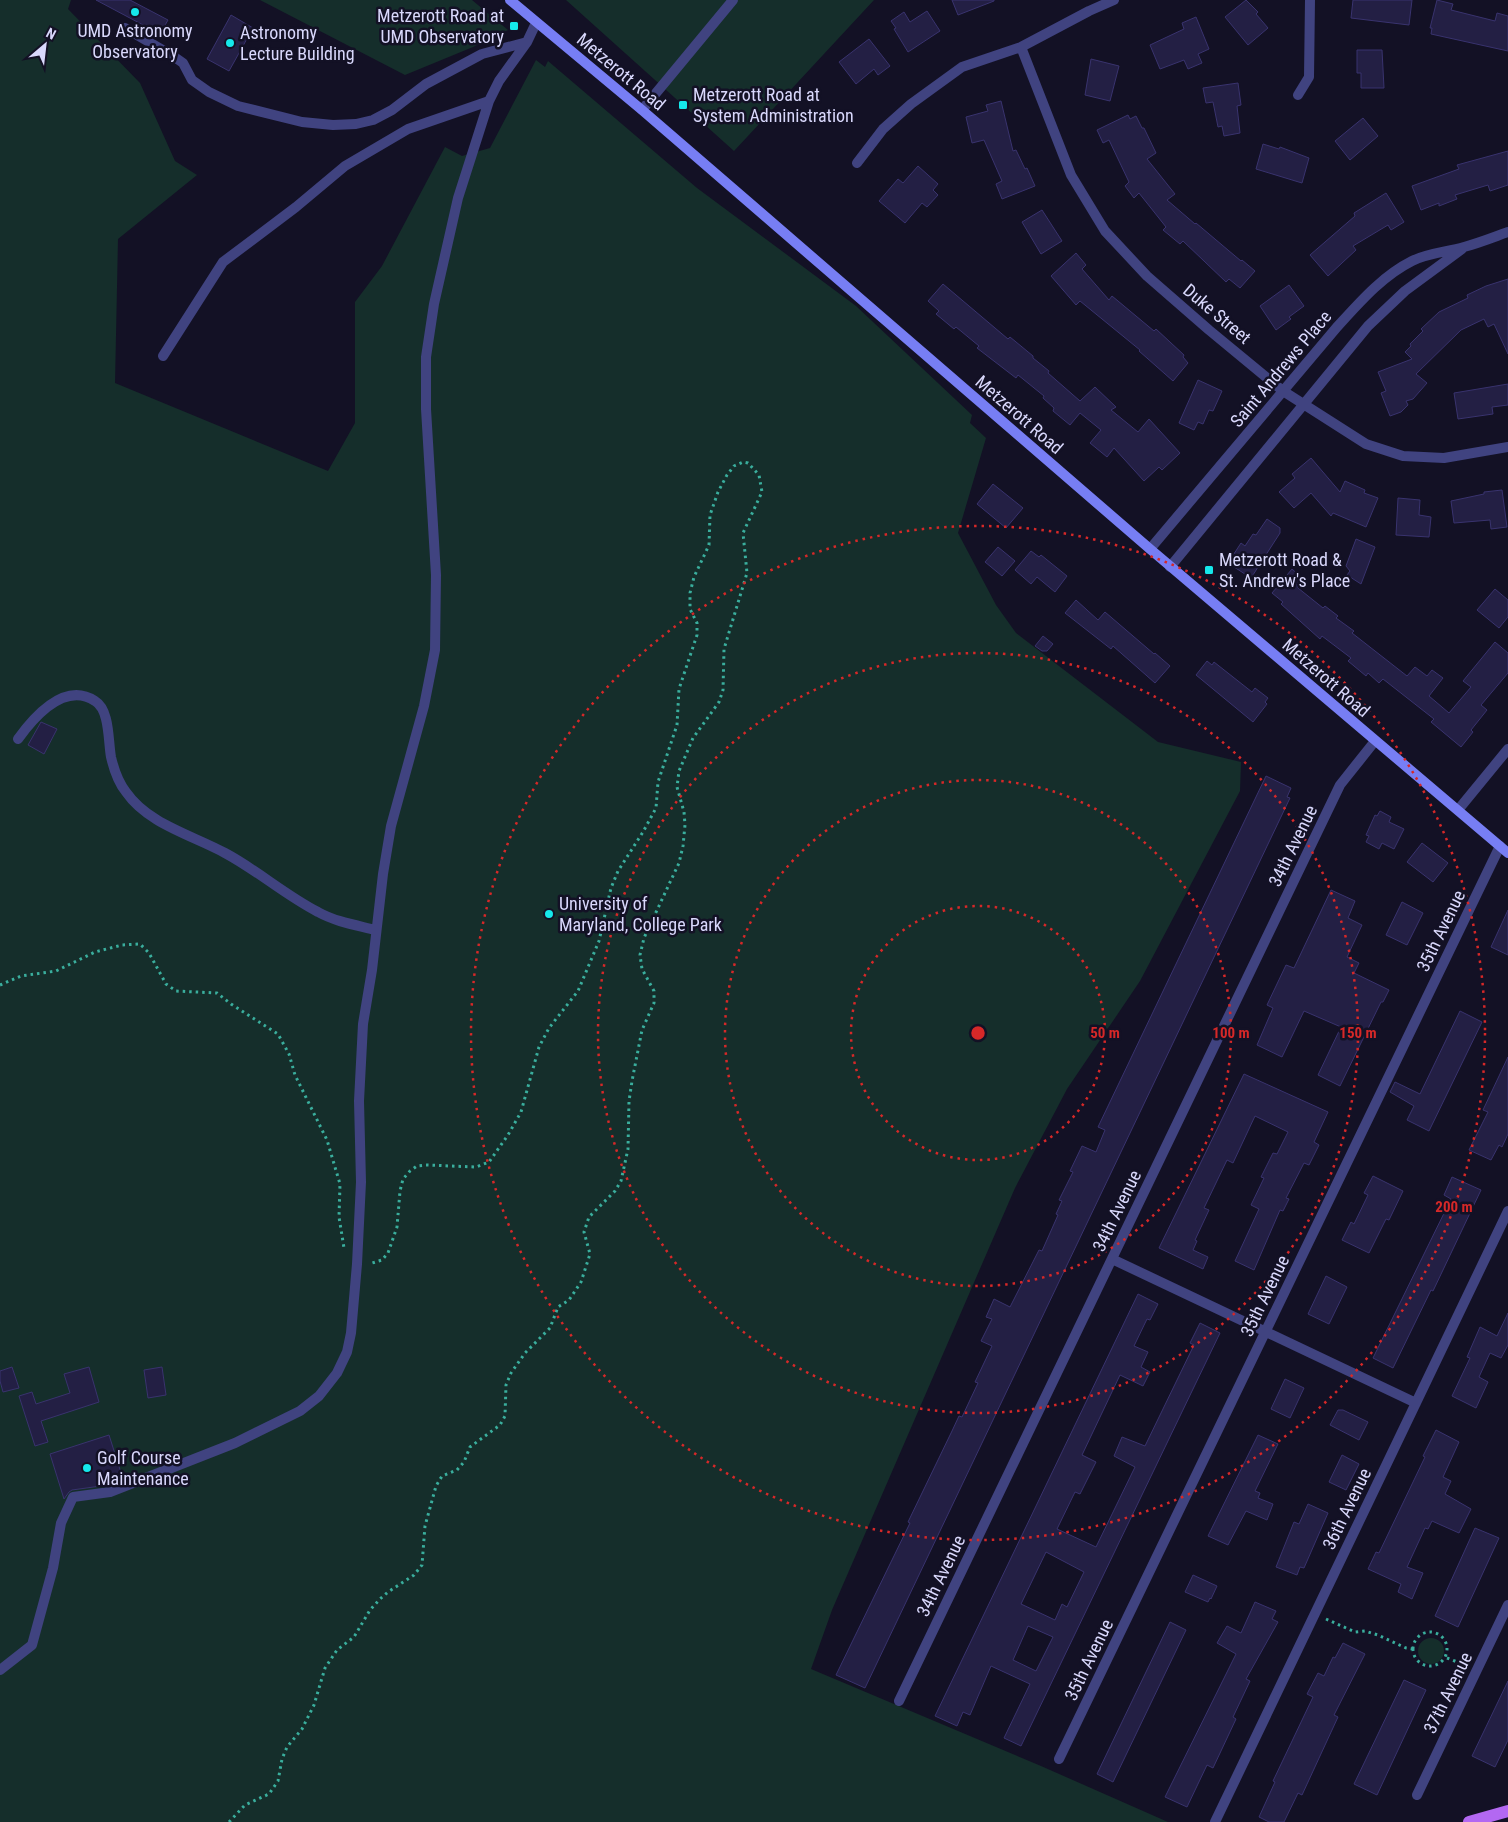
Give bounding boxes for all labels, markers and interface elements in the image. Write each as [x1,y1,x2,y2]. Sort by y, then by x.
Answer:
place label: Metzerott Road at UMD Observatory [377,5,505,47]
marker: UMD Astronomy Observatory [129,6,141,18]
north arrow [20,20,70,70]
place label: UMD Astronomy Observatory [77,20,193,62]
marker: Metzerott Road at UMD Observatory [508,20,520,32]
place label: Astronomy Lecture Building [240,22,355,64]
text: N [44,24,59,43]
street label: Metzerott Road [573,29,670,115]
marker: Astronomy Lecture Building [224,37,236,49]
place label: Metzerott Road at System Administration [693,84,854,126]
marker: Metzerott Road at System Administration [677,99,689,111]
street label: Duke Street [1179,279,1255,348]
street label: Saint Andrews Place [1226,306,1335,431]
street label: Metzerott Road [971,371,1067,458]
place label: Metzerott Road & St. Andrew's Place [1219,549,1350,591]
marker: Metzerott Road & St. Andrew's Place [1203,564,1215,576]
street label: Metzerott Road [1278,634,1374,721]
street label: 34th Avenue [1264,802,1321,890]
street label: 35th Avenue [1412,887,1469,975]
place label: University of Maryland, College Park [559,893,722,935]
marker: University of Maryland, College Park [543,908,555,920]
centre of rings [969,1024,987,1042]
text: 50 m [1090,1024,1120,1042]
text: 100 m [1212,1024,1250,1042]
text: 150 m [1339,1024,1377,1042]
street label: 34th Avenue [1088,1167,1145,1255]
text: 200 m [1435,1198,1473,1216]
street label: 35th Avenue [1236,1252,1293,1340]
place label: Golf Course Maintenance [97,1447,189,1489]
marker: Golf Course Maintenance [81,1462,93,1474]
street label: 36th Avenue [1318,1465,1375,1553]
street label: 34th Avenue [912,1532,969,1620]
street label: 35th Avenue [1060,1616,1117,1704]
street label: 37th Avenue [1419,1649,1476,1737]

